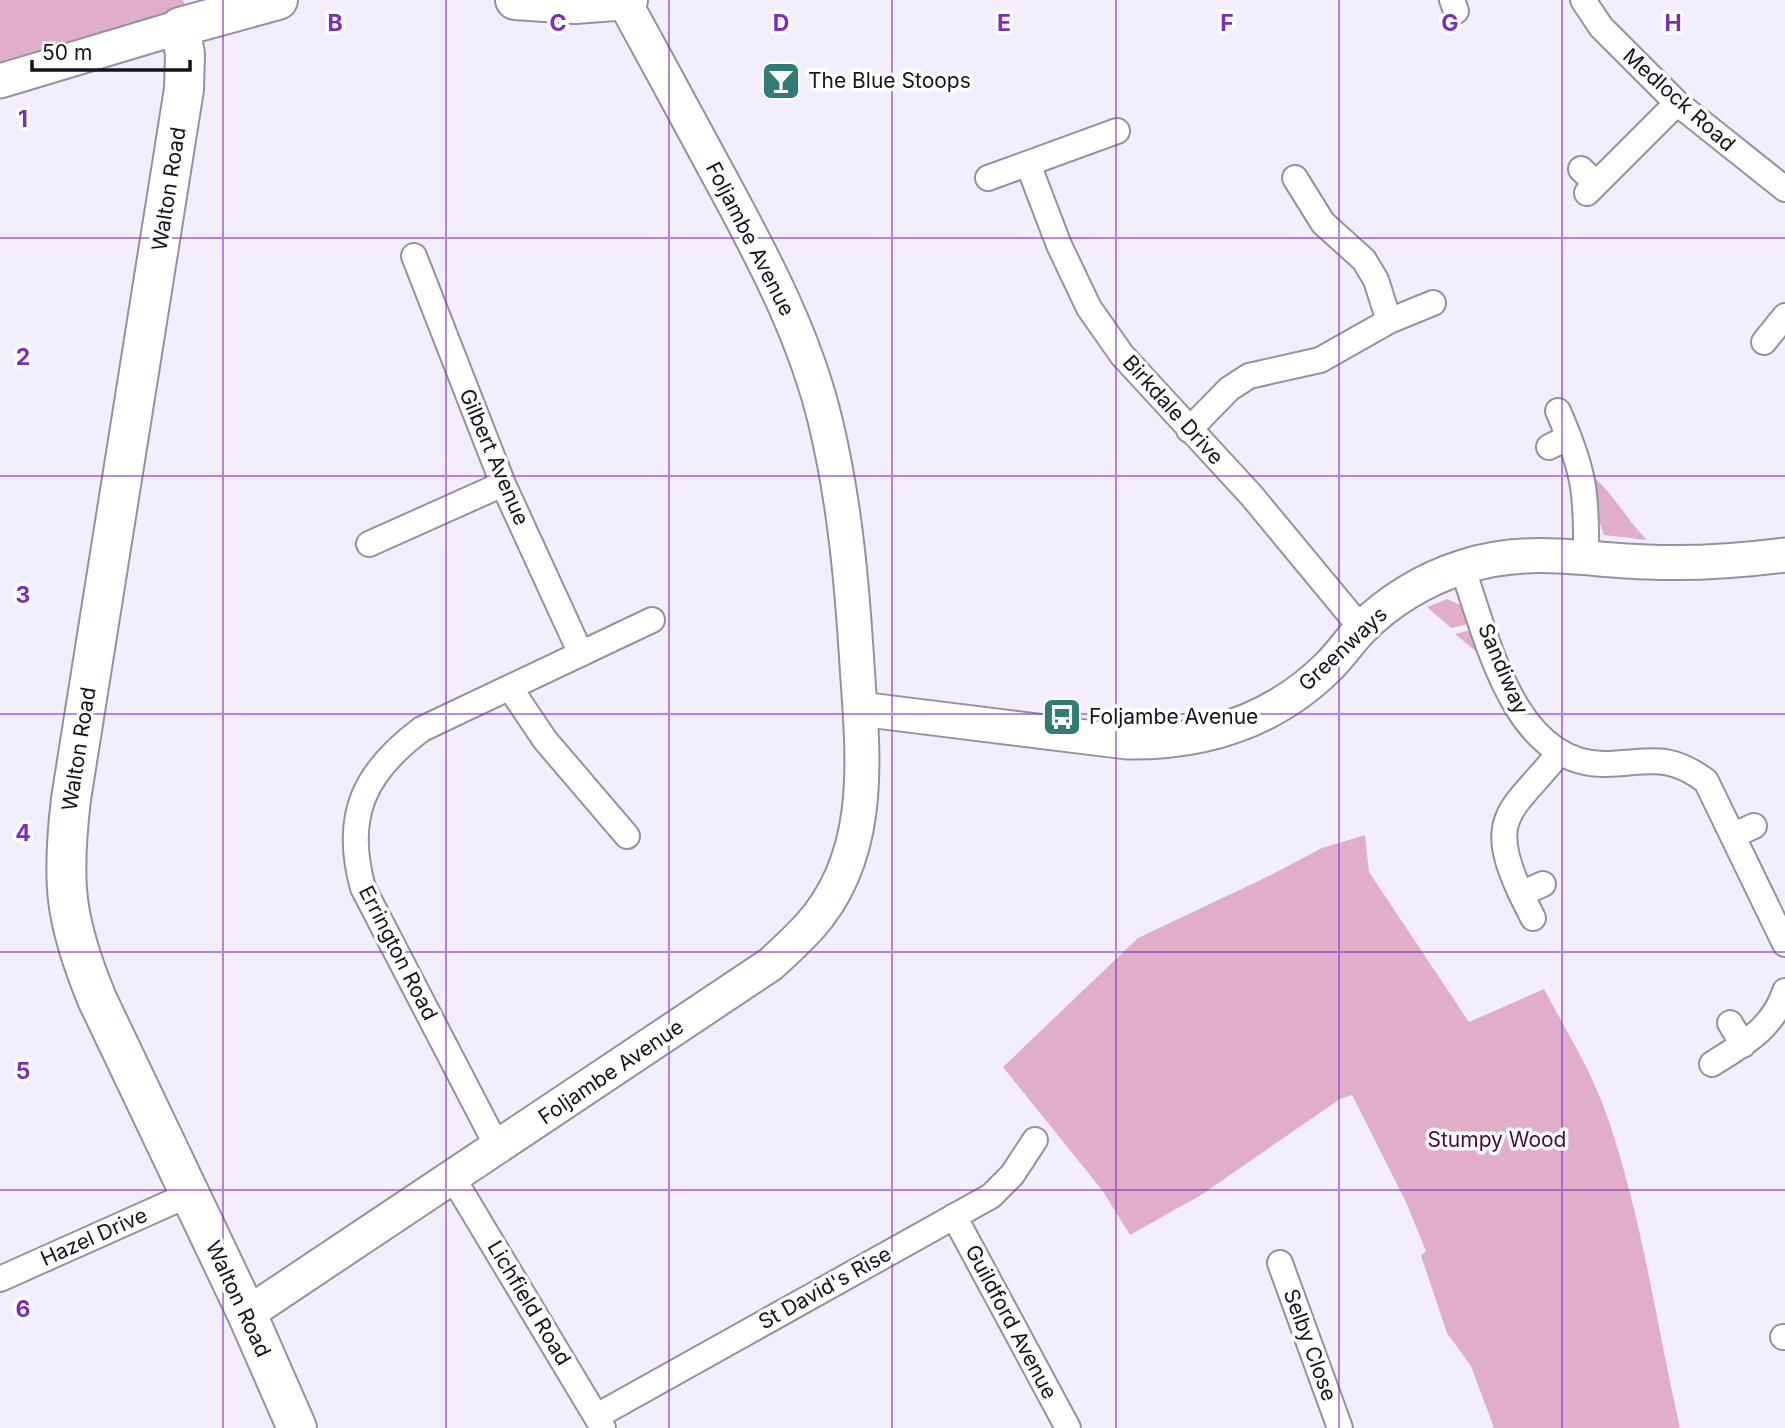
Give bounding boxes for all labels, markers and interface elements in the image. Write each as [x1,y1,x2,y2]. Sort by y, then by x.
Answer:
text: B [327,9,343,37]
text: C [549,9,567,37]
text: D [773,9,789,37]
text: E [997,9,1011,37]
text: F [1220,9,1234,37]
text: G [1441,9,1459,37]
text: H [1664,9,1682,37]
scale bar [32,28,189,72]
text: 50 m [42,40,92,65]
street label: Medlock Road [1618,43,1740,156]
bar icon: The Blue Stoops [760,60,802,102]
place label: The Blue Stoops [808,68,971,93]
text: 1 [18,105,28,133]
street label: Walton Road [146,125,191,253]
street label: Foljambe Avenue [701,158,800,320]
text: 2 [16,343,30,371]
street label: Birkdale Drive [1118,350,1229,469]
street label: Gilbert Avenue [454,385,534,529]
text: 3 [16,581,30,609]
street label: Greenways [1293,601,1392,696]
street label: Sandiway [1473,620,1534,718]
street label: Walton Road [56,685,101,813]
bus stop icon: Foljambe Avenue [1041,696,1083,738]
place label: Foljambe Avenue [1089,704,1258,729]
text: 4 [15,819,31,847]
street label: Errington Road [354,881,443,1024]
street label: Foljambe Avenue [534,1014,688,1129]
text: 5 [16,1057,30,1085]
park label: Stumpy Wood [1428,1127,1566,1152]
street label: Hazel Drive [37,1202,151,1271]
street label: Lichfield Road [482,1236,576,1370]
street label: Walton Road [201,1237,276,1361]
street label: Guildford Avenue [960,1240,1063,1403]
street label: St David's Rise [754,1241,895,1334]
street label: Selby Close [1279,1285,1342,1404]
text: 6 [16,1295,30,1323]

